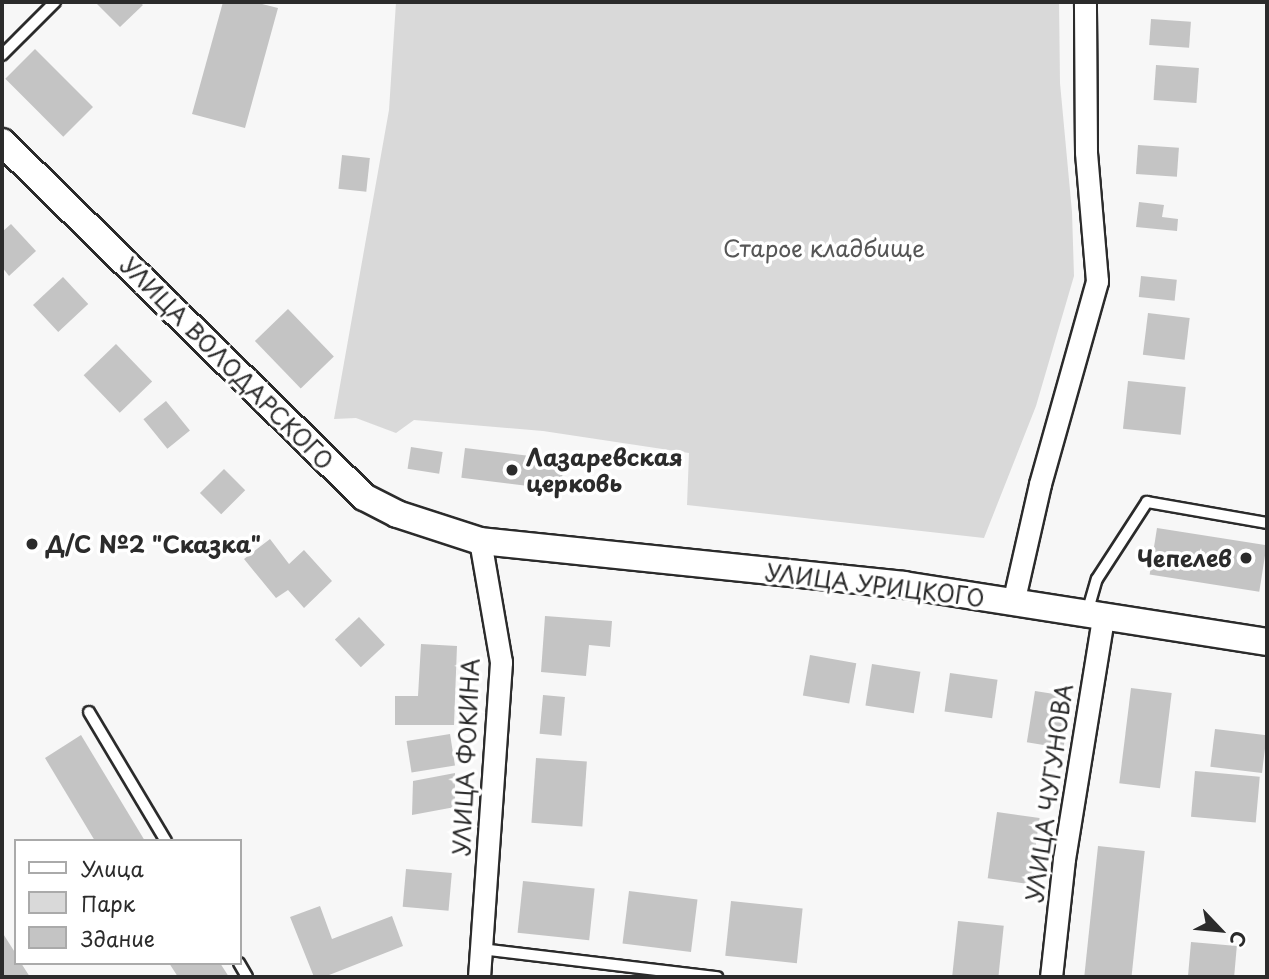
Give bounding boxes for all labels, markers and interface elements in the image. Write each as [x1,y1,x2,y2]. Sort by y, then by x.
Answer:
park label: Старое кладбище [722,234,926,262]
street label: УЛИЦА ВОЛОДАРСКОГО [115,251,339,475]
place label: Лазаревская церковь [526,443,683,497]
marker: Лазаревская церковь [504,462,520,478]
place label: Д/С №2 "Сказка" [46,530,262,558]
marker: Д/С №2 "Сказка" [24,536,40,552]
place label: Чепелев [1137,544,1232,572]
marker: Чепелев [1238,550,1254,566]
street label: УЛИЦА УРИЦКОГО [763,558,987,612]
street label: УЛИЦА ФОКИНА [447,657,485,857]
street label: УЛИЦА ЧУГУНОВА [1020,682,1078,904]
legend [14,839,242,965]
text: Улица [81,852,144,884]
text: Парк [81,887,135,919]
north arrow [1185,895,1255,965]
text: Здание [81,922,155,954]
text: С [1223,927,1255,952]

